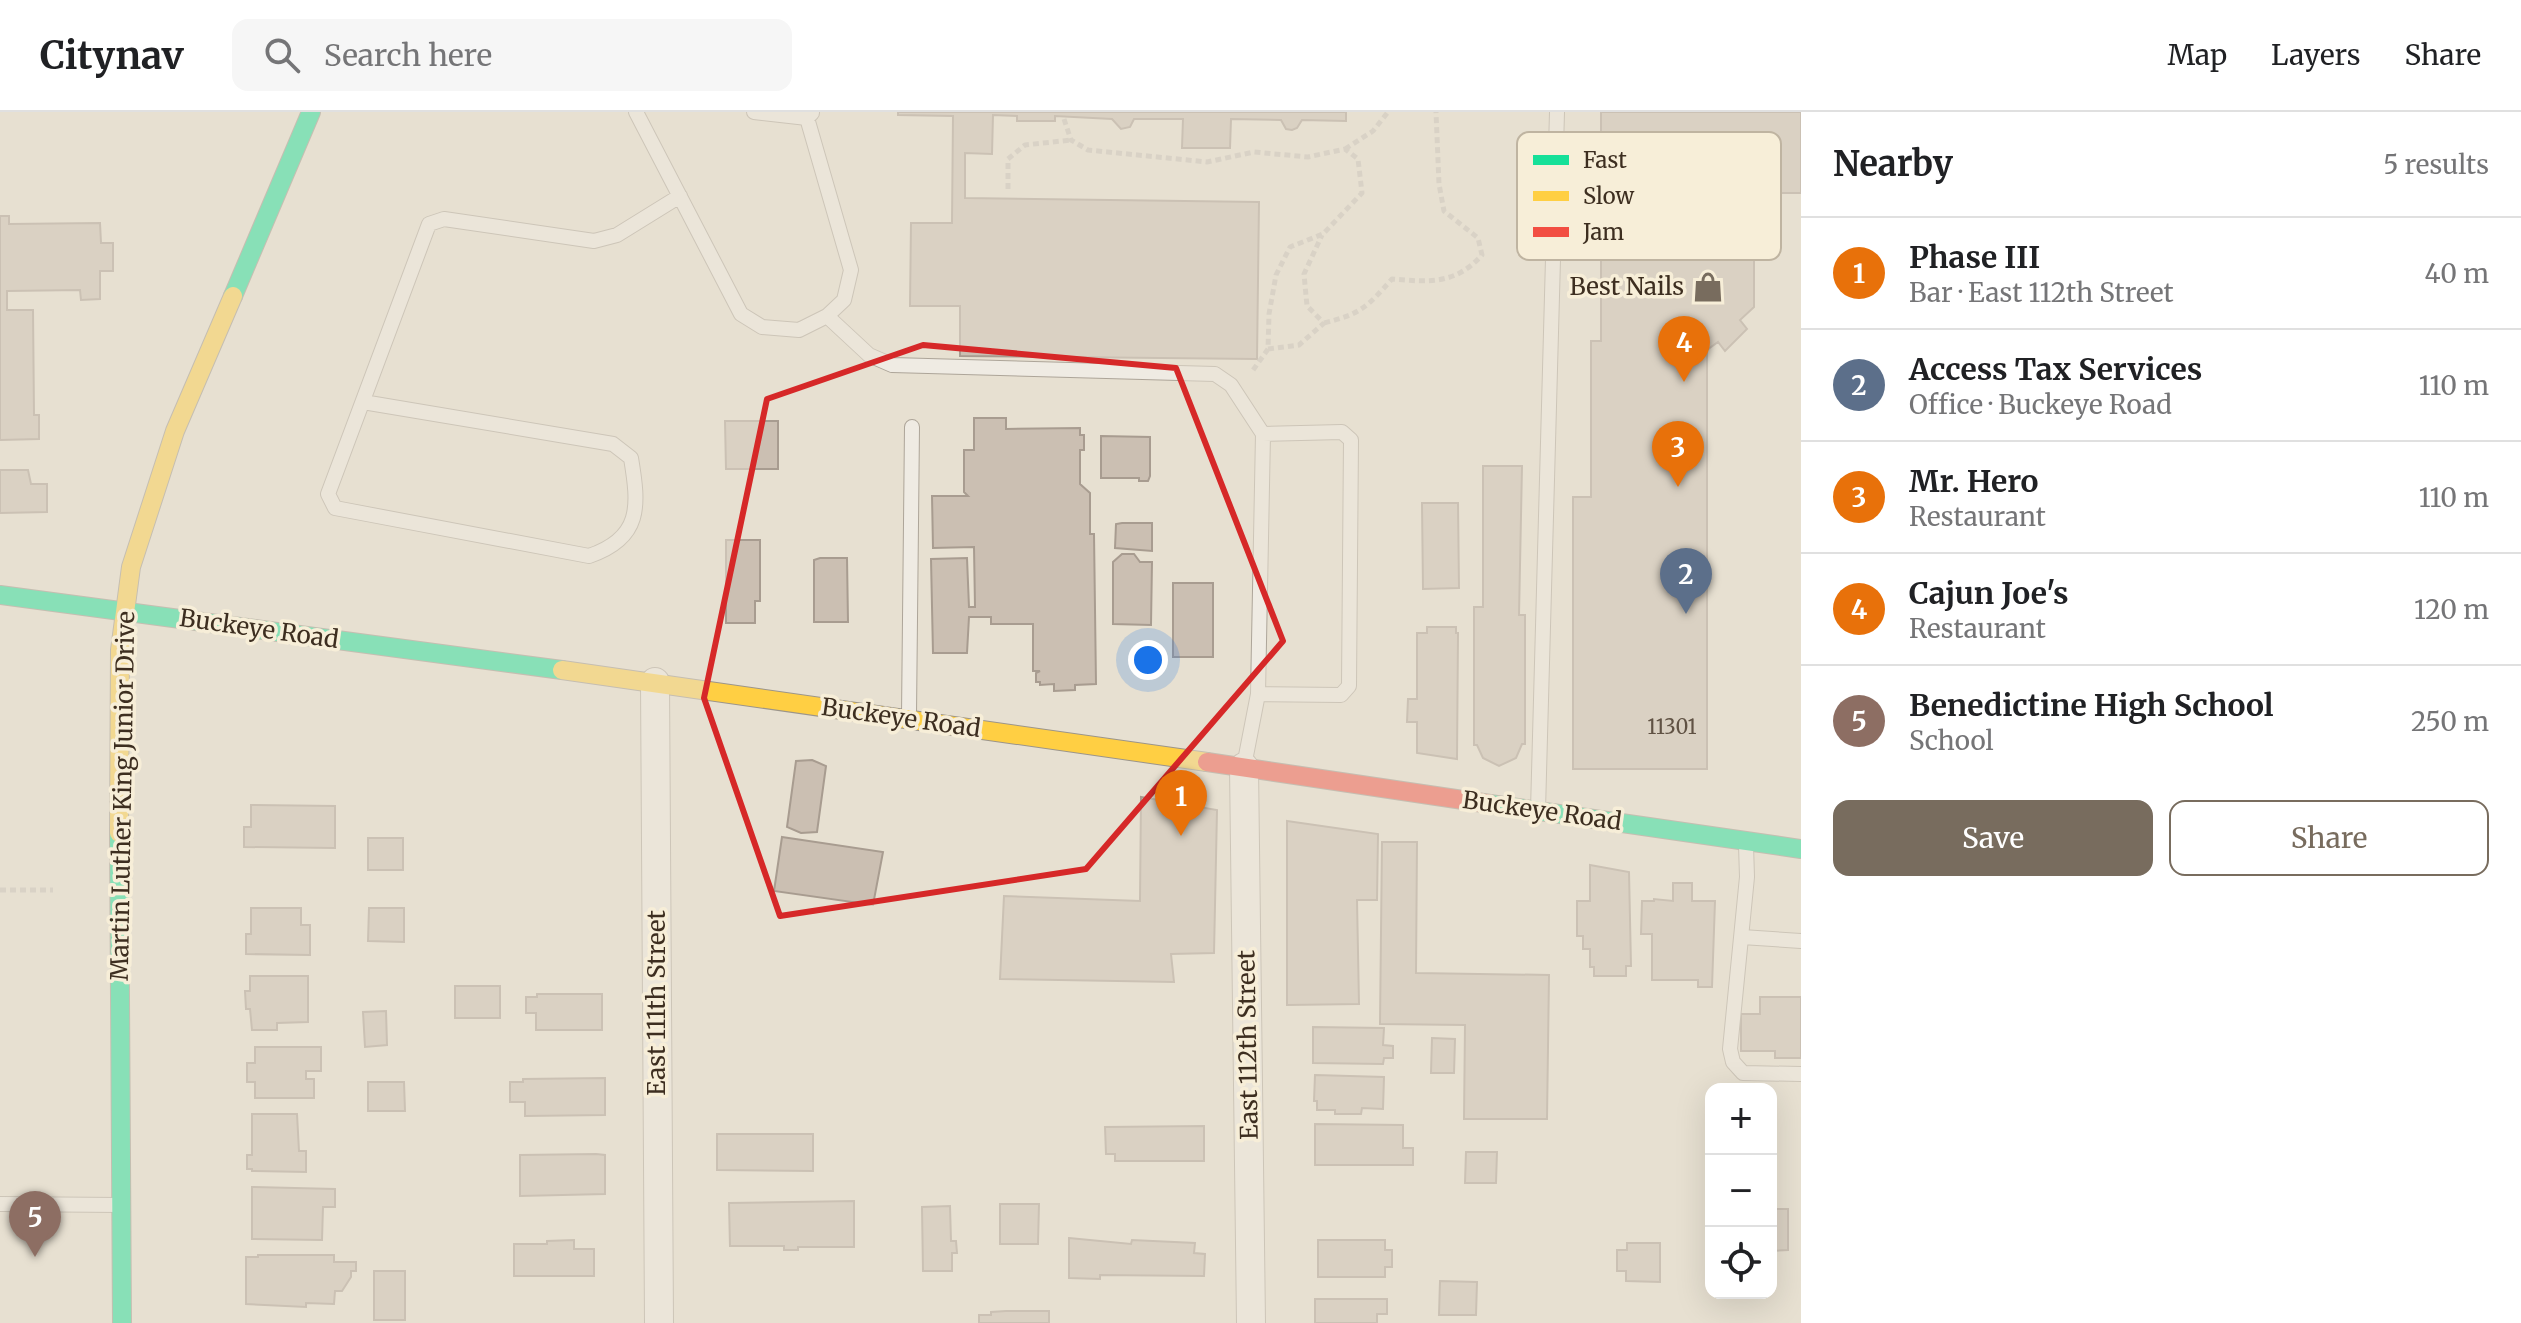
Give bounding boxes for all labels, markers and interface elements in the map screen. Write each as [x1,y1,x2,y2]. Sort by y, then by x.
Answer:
search box [232,19,792,91]
text: Citynav [40,32,184,79]
icon: search [260,33,304,77]
text: Search here [324,36,492,74]
text: Map [2167,37,2227,73]
text: Layers [2271,37,2360,73]
text: Share [2404,37,2481,73]
legend [1517,132,1781,260]
text: Nearby [1833,143,1953,185]
text: Fast [1583,146,1627,174]
text: 5 results [2383,148,2489,181]
text: Slow [1583,182,1634,210]
text: Jam [1582,218,1624,246]
text: Phase III [1909,238,2040,276]
text: 1 [1853,257,1865,290]
text: 40 m [2425,257,2489,290]
shop icon: Best Nails [1691,270,1725,304]
place label: Best Nails [1570,271,1684,302]
text: Bar · East 112th Street [1909,276,2174,309]
pin: 4 [1658,316,1710,382]
text: Access Tax Services [1909,350,2202,388]
text: 2 [1851,369,1867,402]
text: 110 m [2419,369,2489,402]
text: Office · Buckeye Road [1909,388,2172,421]
pin: 3 [1652,421,1704,487]
text: Mr. Hero [1909,462,2038,500]
text: 3 [1852,481,1866,514]
text: 110 m [2419,481,2489,514]
text: Restaurant [1909,500,2046,533]
pin: 2 [1660,548,1712,614]
text: Cajun Joe's [1909,574,2069,612]
text: 4 [1851,593,1867,626]
text: 120 m [2414,593,2489,626]
street label: Buckeye Road [178,602,341,655]
street label: Martin Luther King Junior Drive [104,611,141,981]
text: Restaurant [1909,612,2046,645]
your location [1128,640,1168,680]
text: Benedictine High School [1909,686,2274,724]
street label: Buckeye Road [820,691,983,744]
text: 5 [1851,705,1867,738]
text: 250 m [2411,705,2489,738]
house number: 11301 [1647,714,1697,739]
text: School [1909,724,1994,757]
pin: 1 [1155,770,1207,836]
street label: Buckeye Road [1461,784,1624,837]
button: Save [1833,800,2153,876]
button: Share [2169,800,2489,876]
street label: East 111th Street [641,910,672,1096]
street label: East 112th Street [1230,949,1265,1140]
map controls [1705,1083,1777,1299]
button: + [1705,1083,1777,1155]
button: − [1705,1155,1777,1227]
pin: 5 [9,1191,61,1257]
button: locate [1705,1227,1777,1299]

